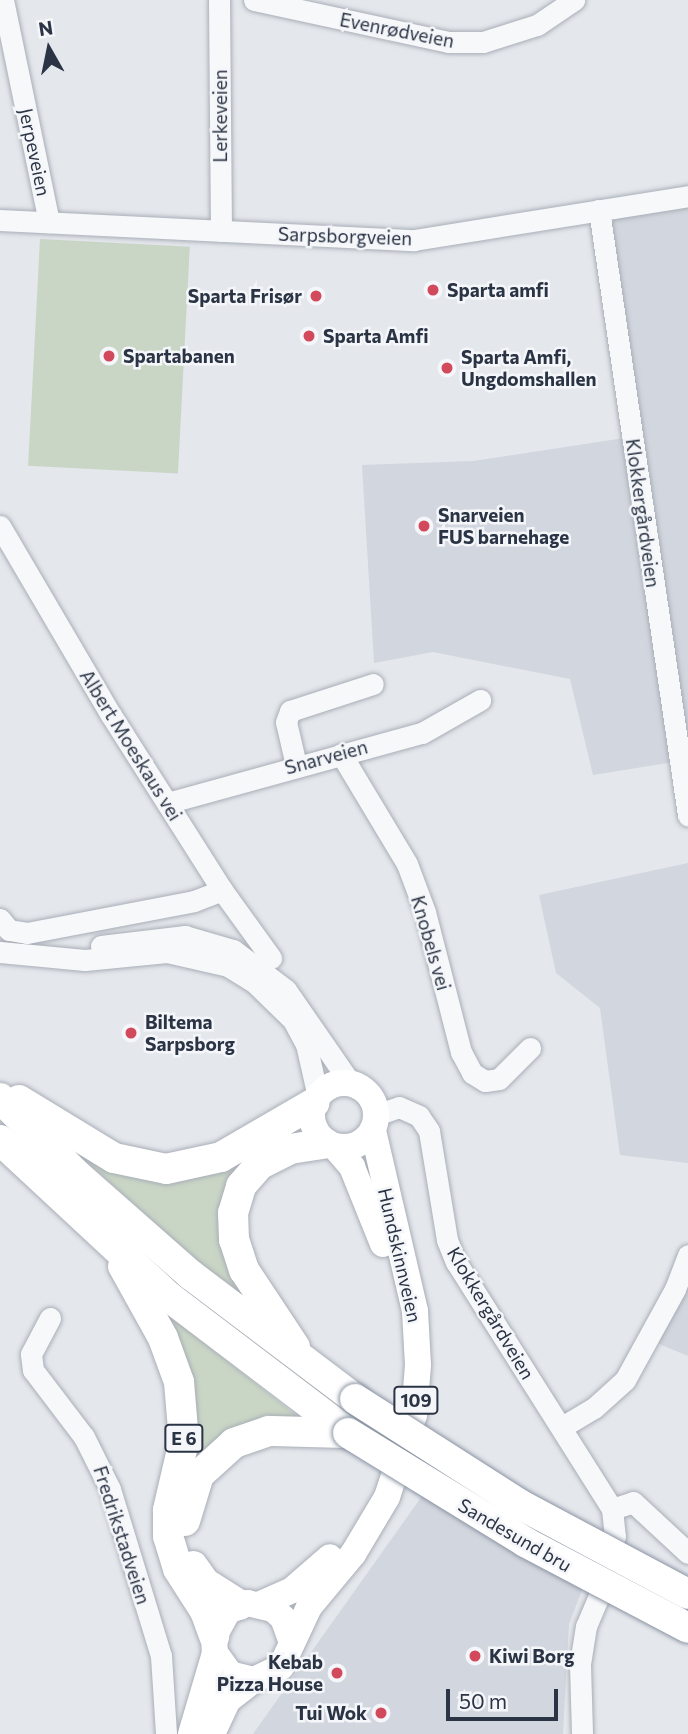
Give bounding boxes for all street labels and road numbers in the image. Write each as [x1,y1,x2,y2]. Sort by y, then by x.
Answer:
street label: Evenrødveien [338,8,456,52]
street label: Lerkeveien [209,69,231,163]
street label: Jerpeveien [15,106,55,198]
street label: Sarpsborgveien [278,222,412,250]
street label: Klokkergårdveien [621,437,665,589]
street label: Albert Moeskaus vei [75,665,187,825]
street label: Snarveien [282,735,370,779]
street label: Knobels vei [407,893,455,993]
street label: Hundskinnveien [373,1186,427,1324]
street label: Klokkergårdveien [443,1243,539,1383]
road number: 109 [393,1386,439,1414]
road number: E 6 [163,1423,205,1452]
street label: Fredrikstadveien [89,1463,155,1607]
street label: Sandesund bru [454,1493,576,1577]

